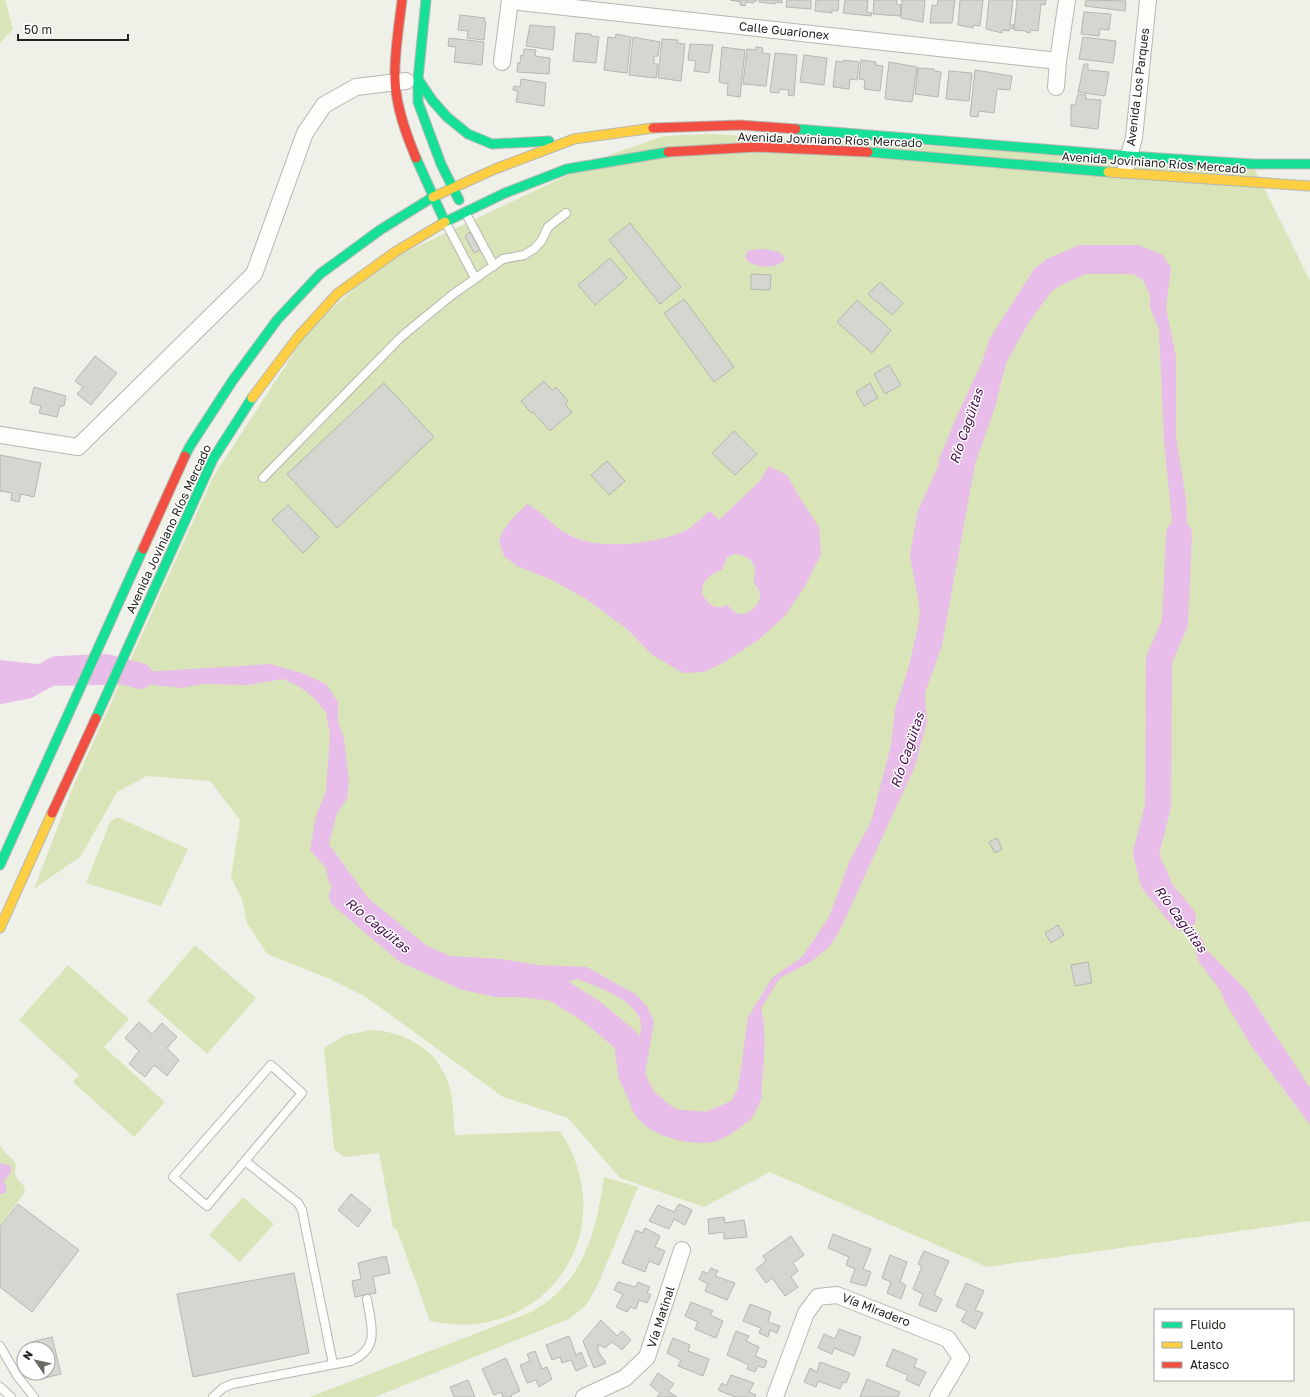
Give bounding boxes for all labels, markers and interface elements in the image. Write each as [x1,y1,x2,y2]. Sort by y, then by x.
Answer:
scale bar [18,16,128,42]
street label: Calle Guarionex [738,18,830,43]
text: 50 m [24,22,52,37]
street label: Avenida Los Parques [1123,27,1152,147]
street label: Avenida Joviniano Ríos Mercado [737,129,923,150]
street label: Avenida Joviniano Ríos Mercado [1061,149,1247,176]
water label: Río Cagüitas [946,385,987,466]
street label: Avenida Joviniano Ríos Mercado [123,442,214,616]
water label: Río Cagüitas [887,709,928,790]
water label: Río Cagüitas [1152,883,1211,956]
water label: Río Cagüitas [343,894,414,957]
street label: Vía Matinal [643,1284,678,1350]
street label: Vía Miradero [840,1290,912,1329]
legend [1154,1309,1294,1381]
text: Fluido [1190,1317,1226,1332]
text: Lento [1190,1337,1223,1352]
north arrow [16,1341,56,1381]
text: N [20,1348,35,1362]
text: Atasco [1190,1357,1229,1372]

